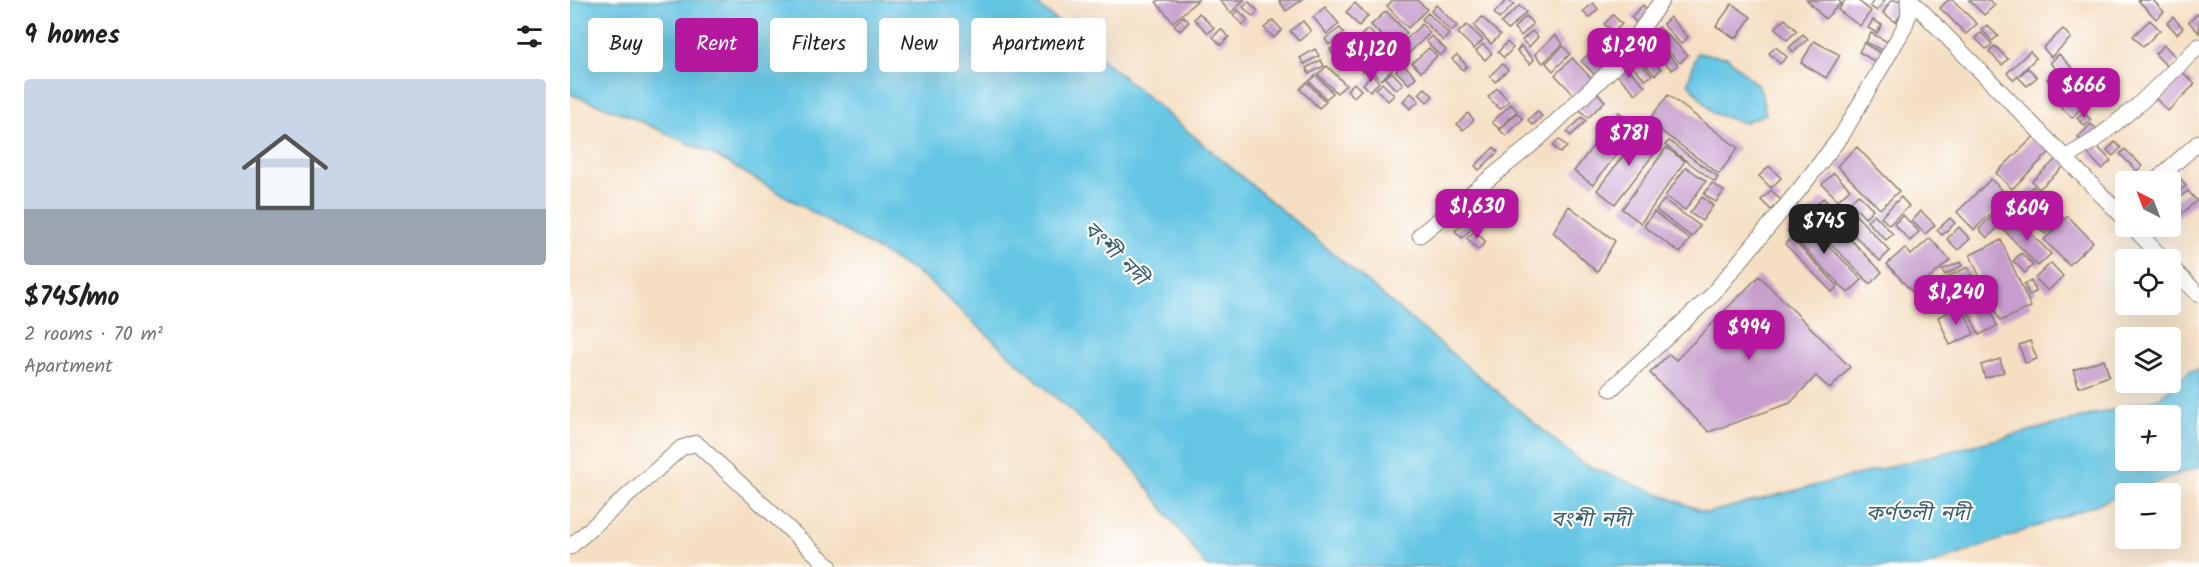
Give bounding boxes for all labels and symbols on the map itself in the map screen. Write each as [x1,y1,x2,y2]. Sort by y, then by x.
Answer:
pin: $1,290 [1580,28,1678,79]
pin: $1,120 [1322,32,1420,83]
pin: $666 [2048,68,2120,119]
pin: $781 [1593,116,1665,167]
north arrow [2115,171,2181,237]
pin: $1,630 [1428,189,1526,240]
pin: $604 [1991,191,2063,242]
pin: $745 [1788,204,1860,255]
water label: বংশী নদী [1075,214,1158,297]
pin: $1,240 [1907,275,2005,326]
pin: $994 [1713,310,1785,361]
water label: কর্ণতলী নদী [1866,498,1974,531]
water label: বংশী নদী [1551,504,1635,537]

